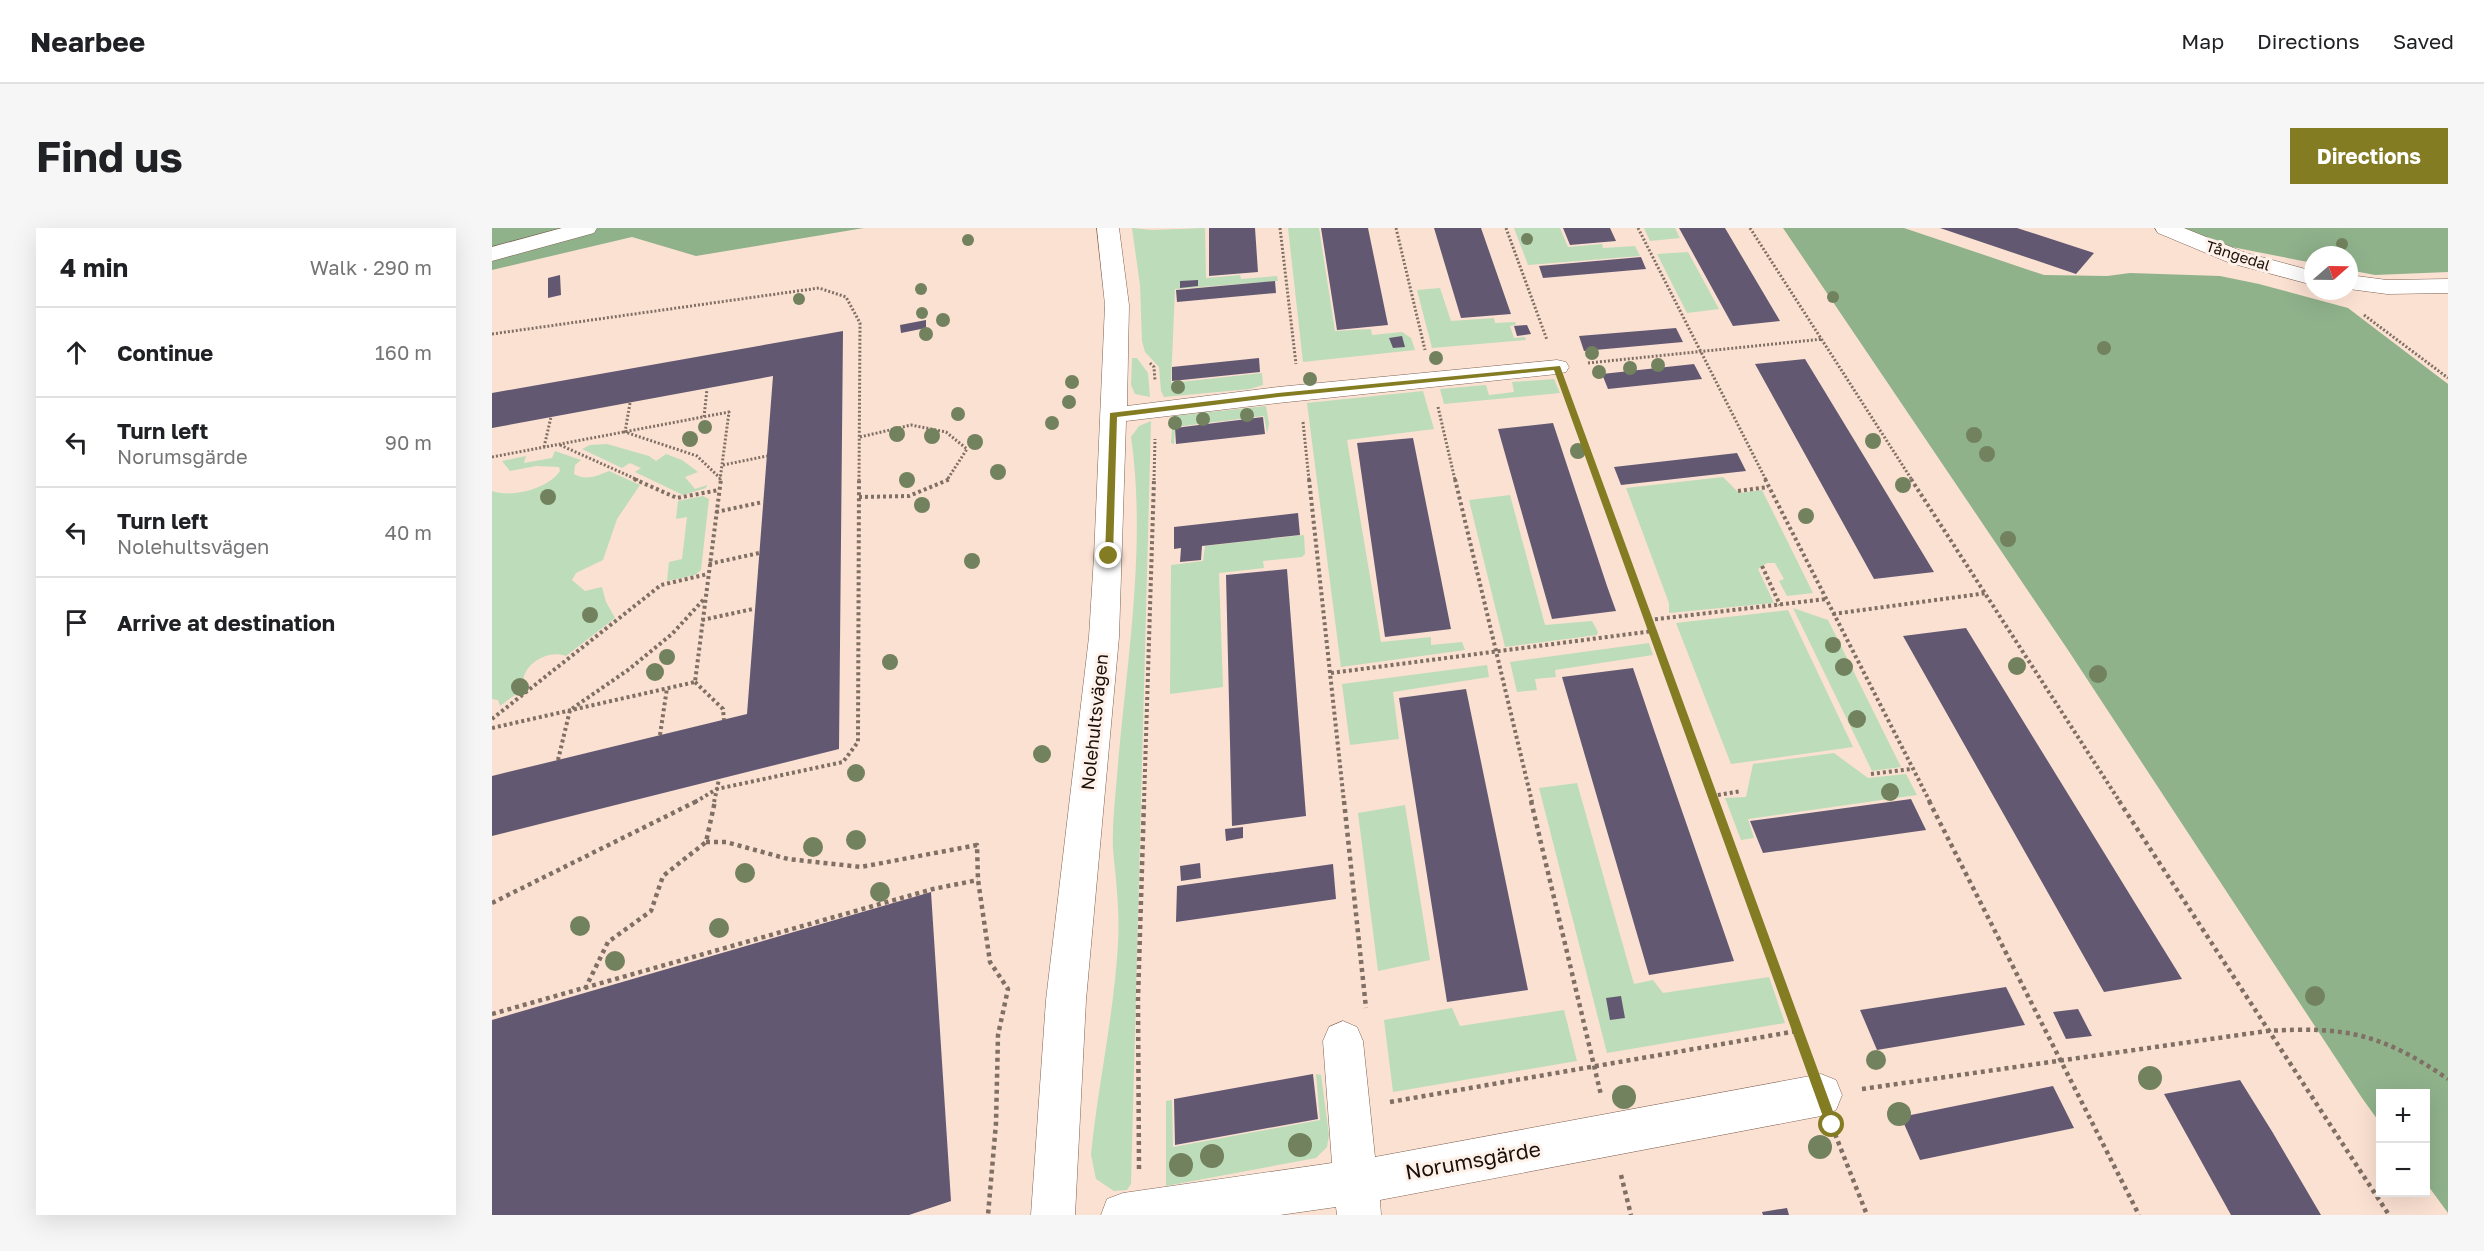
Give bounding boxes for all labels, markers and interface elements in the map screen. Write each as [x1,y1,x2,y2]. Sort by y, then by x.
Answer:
text: Nearbee [30,25,145,58]
text: Map [2181,28,2224,54]
text: Directions [2257,28,2360,54]
text: Saved [2393,28,2454,54]
button: Directions [2290,128,2448,184]
text: Find us [36,131,183,181]
street label: Tångedal [2204,236,2273,274]
north arrow [2304,246,2358,300]
text: 4 min [60,252,128,283]
text: Walk · 290 m [310,255,432,279]
icon: ahead [60,336,93,369]
text: Continue [117,339,213,366]
text: 160 m [375,340,432,364]
text: Turn left [117,417,208,444]
icon: left [60,426,93,459]
text: 90 m [385,430,432,454]
text: Norumsgärde [117,444,248,468]
text: Turn left [117,507,208,534]
icon: left [60,516,93,549]
text: 40 m [385,520,432,544]
text: Nolehultsvägen [117,534,269,558]
route end [1095,542,1121,568]
icon: arrive [60,606,93,639]
text: Arrive at destination [117,609,335,636]
street label: Nolehultsvägen [1076,653,1112,791]
map controls [2376,1089,2430,1197]
button: + [2376,1089,2430,1143]
route start [1818,1111,1844,1137]
street label: Norumsgärde [1403,1135,1543,1185]
button: − [2376,1143,2430,1197]

